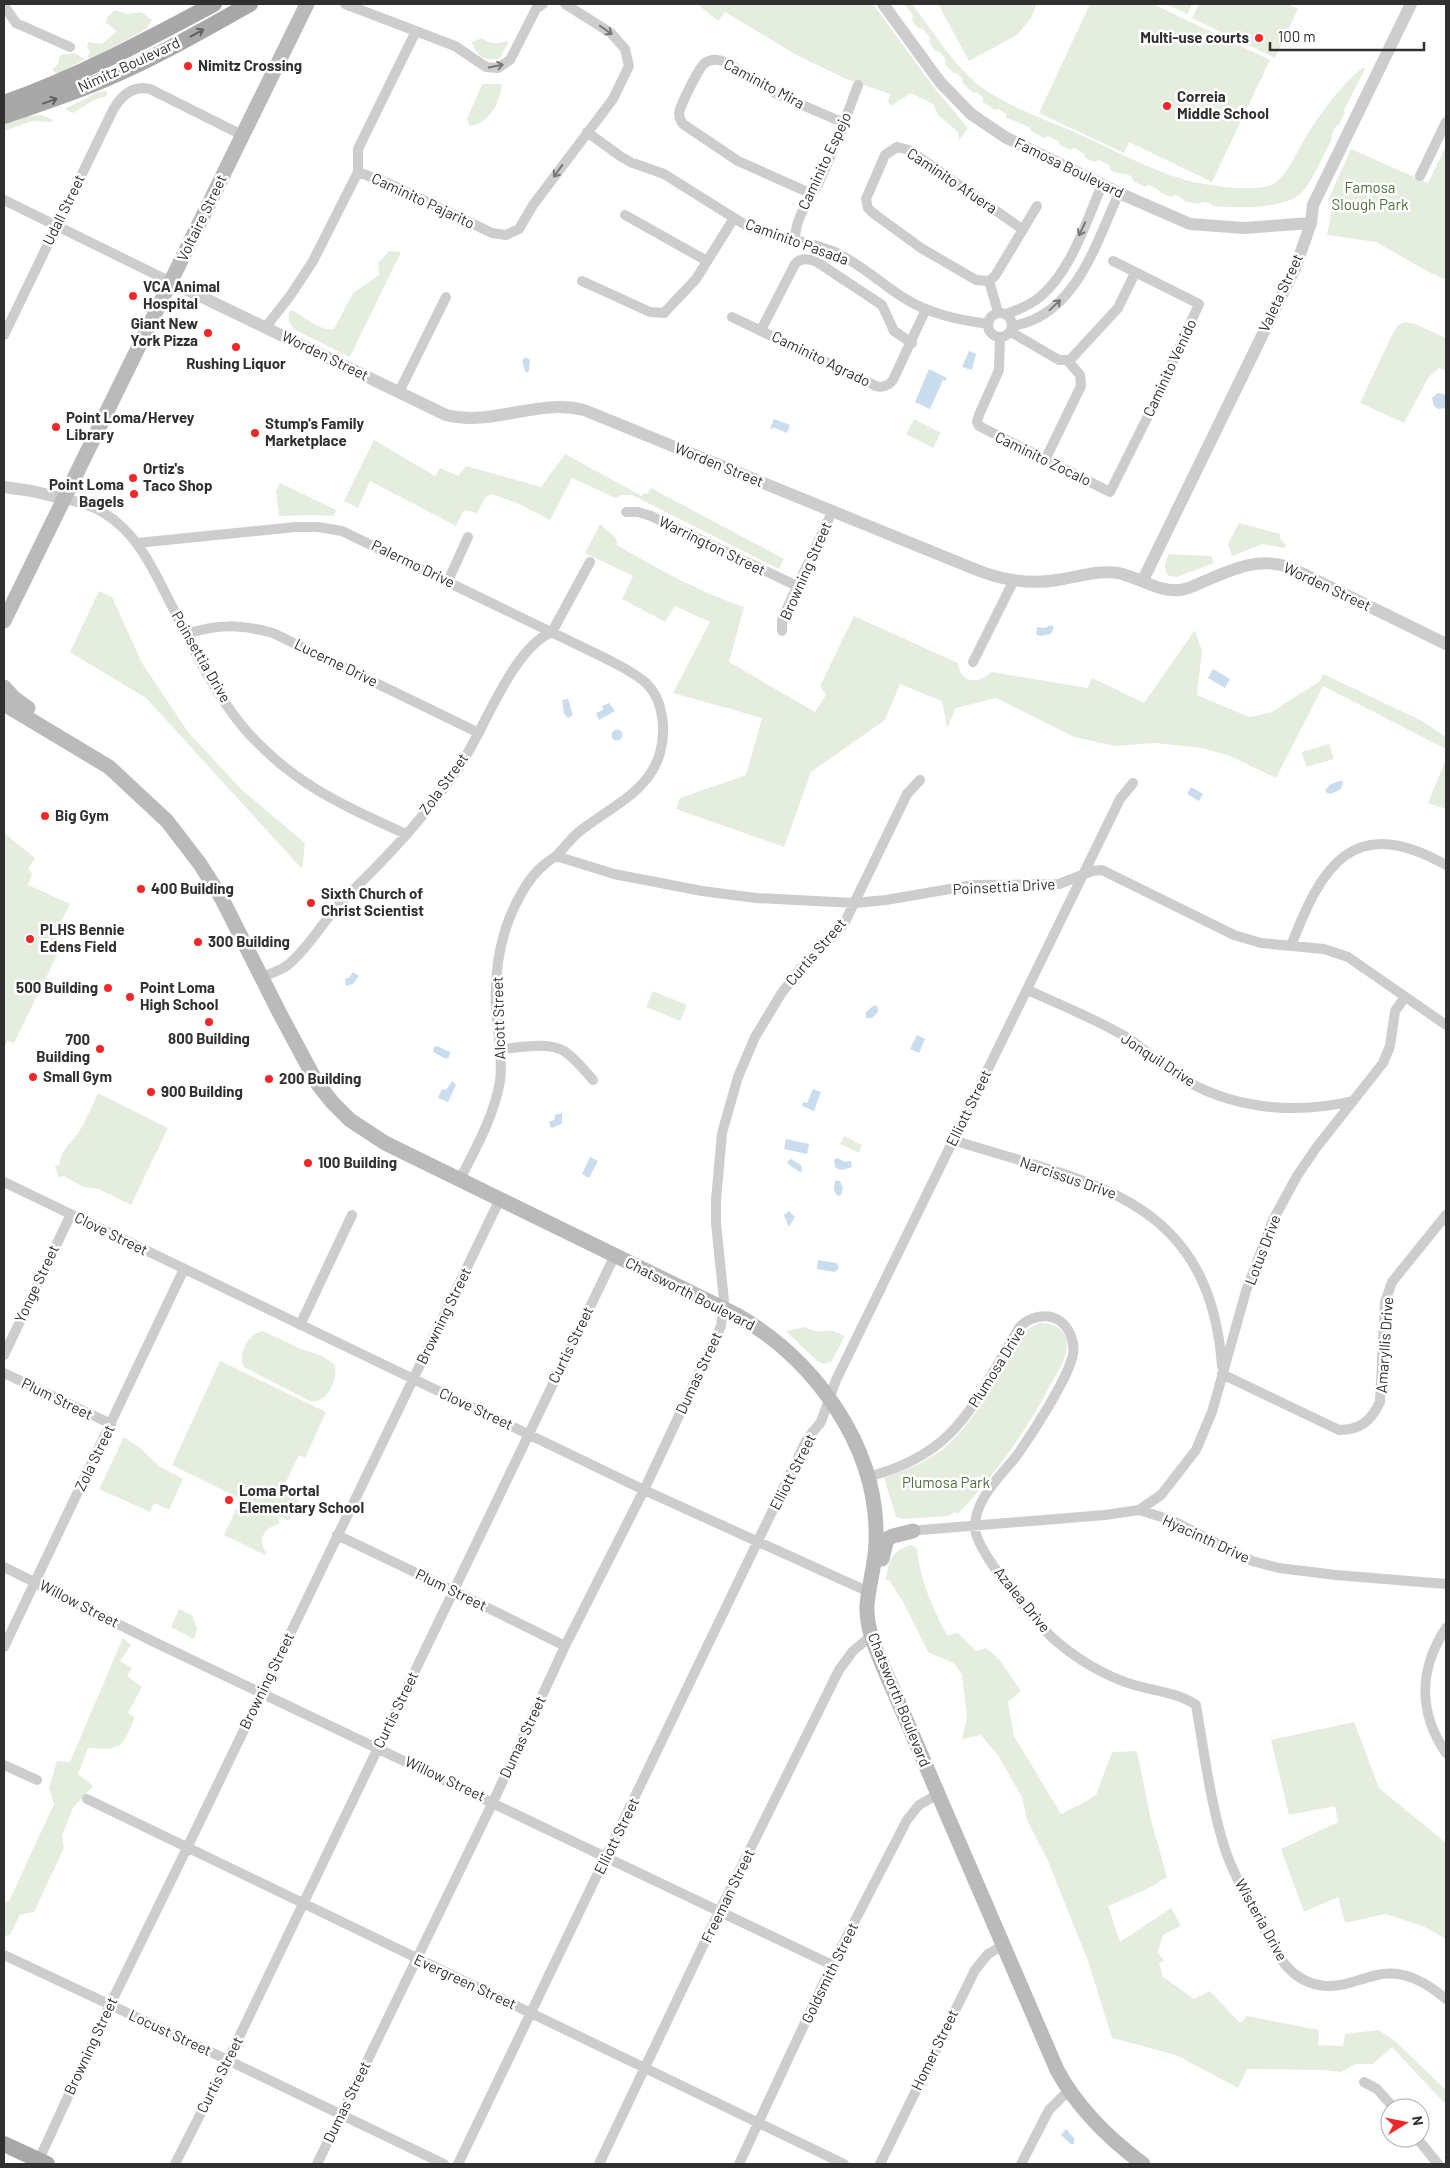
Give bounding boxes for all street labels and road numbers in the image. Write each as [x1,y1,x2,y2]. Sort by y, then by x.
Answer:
street label: Nimitz Boulevard [75,33,182,96]
street label: Caminito Mira [721,54,808,112]
street label: Caminito Espejo [794,109,855,212]
street label: Famosa Boulevard [1012,133,1127,201]
street label: Caminito Afuera [904,143,1001,217]
street label: Caminito Pajarito [369,168,478,232]
street label: Udall Street [38,171,88,248]
street label: Voltaire Street [172,171,230,264]
street label: Caminito Pasada [743,214,851,268]
street label: Valeta Street [1254,251,1306,335]
street label: Caminito Venido [1139,316,1200,419]
street label: Worden Street [279,326,372,384]
street label: Caminito Agrado [769,326,874,390]
street label: Caminito Zocalo [992,427,1094,489]
street label: Worden Street [672,438,766,490]
street label: Warrington Street [656,511,769,579]
street label: Browning Street [775,519,835,622]
street label: Palermo Drive [369,535,458,591]
street label: Worden Street [1281,558,1374,614]
street label: Poinsettia Drive [168,608,235,705]
street label: Lucerne Drive [292,634,381,690]
street label: Zola Street [415,749,471,818]
street label: Poinsettia Drive [952,874,1056,898]
street label: Curtis Street [781,914,849,989]
street label: Alcott Street [488,976,508,1060]
street label: Jonquil Drive [1118,1028,1199,1090]
street label: Elliott Street [942,1066,994,1149]
street label: Narcissus Drive [1018,1152,1119,1202]
street label: Clove Street [72,1208,151,1259]
street label: Lotus Drive [1240,1212,1284,1287]
street label: Yonge Street [10,1242,62,1325]
street label: Chatsworth Boulevard [623,1253,758,1334]
street label: Browning Street [412,1264,474,1367]
street label: Amaryllis Drive [1372,1296,1396,1394]
street label: Curtis Street [544,1303,596,1386]
street label: Plumosa Drive [964,1323,1028,1410]
street label: Dumas Street [671,1329,725,1416]
street label: Plum Street [19,1373,96,1423]
street label: Clove Street [437,1383,516,1433]
street label: Zola Street [70,1421,118,1494]
street label: Elliott Street [765,1431,819,1513]
street label: Hyacinth Drive [1160,1510,1253,1566]
street label: Azalea Drive [991,1563,1055,1636]
street label: Plum Street [413,1564,490,1614]
street label: Willow Street [37,1575,122,1631]
street label: Browning Street [235,1629,297,1732]
street label: Chatsworth Boulevard [865,1630,935,1769]
street label: Curtis Street [369,1668,421,1751]
street label: Dumas Street [495,1693,549,1780]
street label: Willow Street [402,1752,488,1805]
street label: Elliott Street [590,1794,642,1877]
street label: Freeman Street [697,1846,758,1945]
street label: Wisteria Drive [1232,1875,1292,1964]
street label: Goldsmith Street [797,1919,861,2026]
street label: Evergreen Street [411,1950,519,2013]
street label: Browning Street [60,1994,121,2097]
street label: Locust Street [126,2005,215,2059]
street label: Homer Street [907,2006,961,2093]
street label: Curtis Street [192,2033,246,2116]
street label: Dumas Street [319,2058,374,2145]

